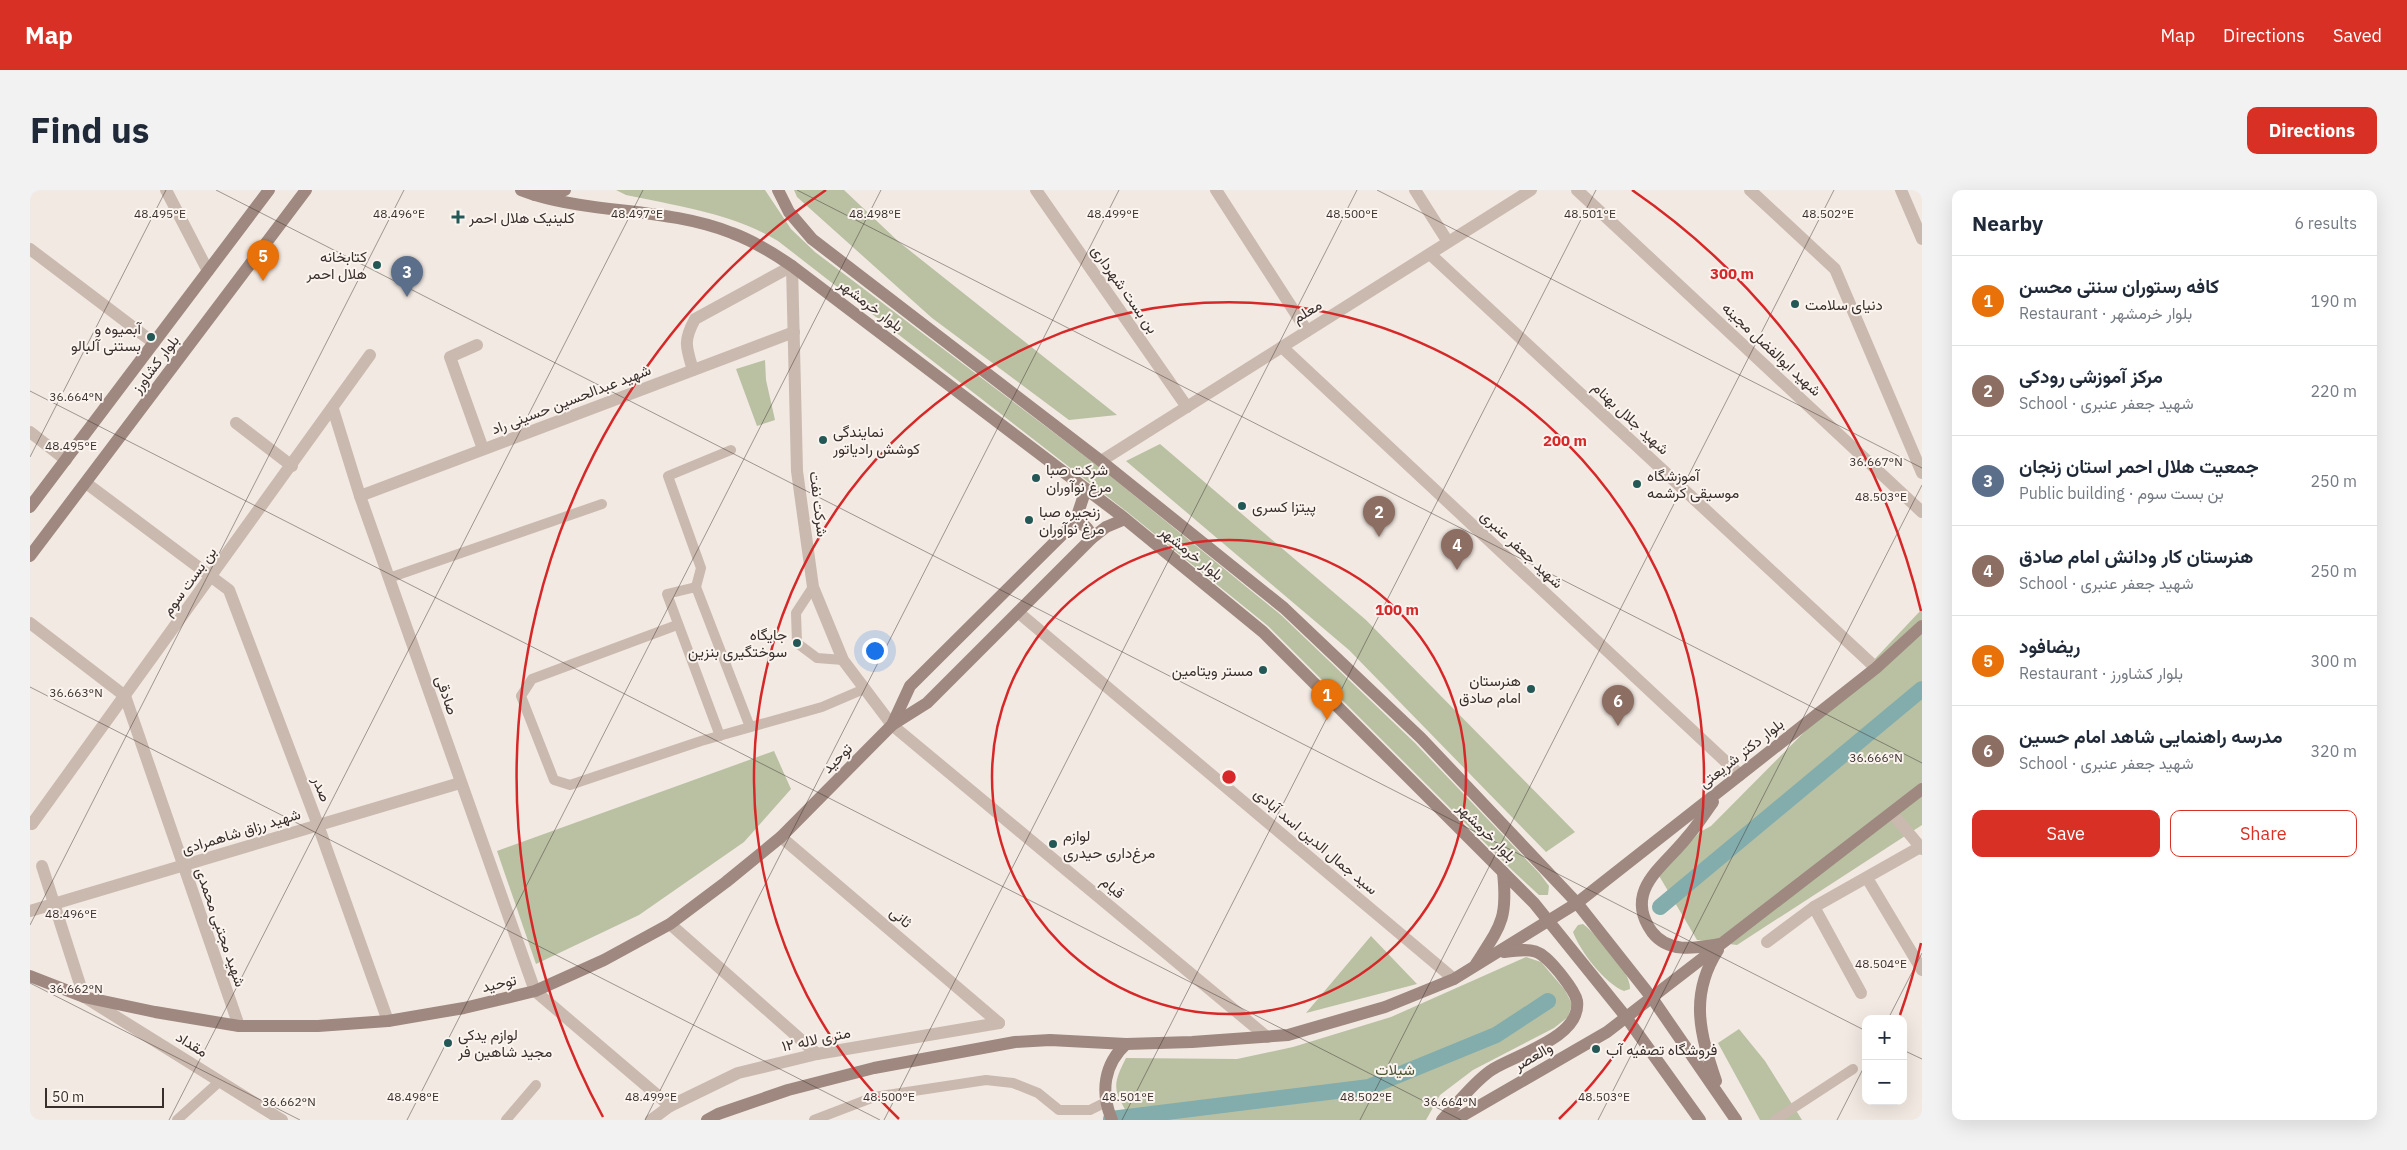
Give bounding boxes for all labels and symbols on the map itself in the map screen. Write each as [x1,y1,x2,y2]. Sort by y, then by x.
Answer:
text: 48.495°E [134,206,186,221]
text: 48.496°E [373,206,425,221]
text: 48.497°E [611,206,663,221]
text: 48.498°E [849,206,901,221]
text: 48.499°E [1087,206,1139,221]
text: 48.500°E [1326,206,1378,221]
text: 48.501°E [1564,206,1616,221]
text: 48.502°E [1802,206,1854,221]
place label: کلینیک هلال احمر [468,208,575,227]
marker: کلینیک هلال احمر [451,210,465,224]
pin: 5 [247,240,279,281]
street label: بن بست شهرداری [1087,241,1163,337]
place label: کتابخانه هلال احمر [305,247,367,283]
pin: 3 [391,256,423,297]
marker: کتابخانه هلال احمر [371,259,383,271]
text: 300 m [1710,264,1754,283]
street label: بلوار خرمشهر [834,274,907,336]
street label: معلم [1289,295,1326,328]
place label: دنیای سلامت [1805,295,1883,315]
street label: شهید ابوالفضل مجینه [1718,298,1826,400]
marker: دنیای سلامت [1789,298,1801,310]
place label: آبمیوه و بستنی آلبالو [71,319,143,356]
street label: بلوار کشاورز [126,331,183,398]
marker: آبمیوه و بستنی آلبالو [145,331,157,343]
street label: شهید عبدالحسین حسینی راد [488,360,654,439]
street label: شهید جلال بهنام [1588,378,1674,459]
text: 36.664°N [49,389,103,404]
place label: نمایندگی کوشش رادیاتور [832,422,920,459]
text: 200 m [1543,431,1587,450]
marker: نمایندگی کوشش رادیاتور [817,434,829,446]
text: 48.495°E [45,438,97,453]
text: 36.667°N [1849,454,1903,469]
place label: شرکت صبا مرغ نوآوران [1046,460,1111,498]
place label: آموزشگاه موسیقی کرشمه [1647,466,1739,503]
street label: شرکت نفت [806,470,832,538]
marker: شرکت صبا مرغ نوآوران [1030,472,1042,484]
marker: آموزشگاه موسیقی کرشمه [1631,478,1643,490]
text: 48.503°E [1855,489,1907,504]
pin: 2 [1363,496,1395,537]
place label: پیتزا کسری [1252,497,1316,517]
marker: پیتزا کسری [1236,500,1248,512]
place label: زنجیره صبا مرغ نوآوران [1039,502,1104,540]
street label: شهید جعفر عنبری [1476,506,1567,593]
marker: زنجیره صبا مرغ نوآوران [1023,514,1035,526]
street label: بلوار خرمشهر [1155,521,1228,584]
pin: 4 [1441,529,1473,570]
street label: بن بست سوم [158,543,221,620]
text: 100 m [1375,600,1419,619]
place label: جایگاه سوختگیرى بنزین [688,625,787,662]
marker: جایگاه سوختگیرى بنزین [791,637,803,649]
your location [862,638,888,664]
place label: مستر ویتامین [1172,661,1253,681]
marker: مستر ویتامین [1257,664,1269,676]
place label: هنرستان امام صادق [1459,671,1521,708]
street label: صادقی [431,673,463,717]
pin: 1 [1311,679,1343,720]
marker: هنرستان امام صادق [1525,683,1537,695]
text: 36.663°N [49,685,103,700]
pin: 6 [1602,685,1634,726]
street label: بلوار دکتر شریعتی [1695,714,1788,793]
street label: توحید [818,739,856,777]
text: 36.666°N [1849,750,1903,765]
centre of rings [1220,768,1238,786]
street label: صدر [308,773,335,804]
street label: سید جمال الدین اسد آبادی [1249,784,1382,899]
street label: بلوار خرمشهر [1452,797,1521,866]
street label: شهید رزاق شاهمرادی [179,804,303,859]
place label: لوازم مرغ‌داری حیدری [1063,826,1155,864]
marker: لوازم مرغ‌داری حیدری [1047,838,1059,850]
street label: شهید مجتبی محمدی [191,865,250,990]
street label: قیام [1097,872,1129,903]
street label: ثانی [885,902,916,932]
text: 48.496°E [45,906,97,921]
text: 48.504°E [1855,956,1907,971]
street label: توحید [480,970,518,996]
text: 36.662°N [49,981,103,996]
street label: ۱۲ متری لاله [780,1022,852,1057]
place label: لوازم یدکی مجید شاهین فر [457,1025,552,1062]
street label: مقداد [173,1027,211,1061]
marker: لوازم یدکی مجید شاهین فر [442,1037,454,1049]
street label: والعصر [1509,1037,1556,1075]
place label: فروشگاه تصفیه آب [1606,1040,1717,1059]
marker: فروشگاه تصفیه آب [1590,1043,1602,1055]
park label: شیلات [1375,1060,1415,1079]
scale bar [45,1085,164,1108]
text: 48.498°E [387,1089,439,1104]
text: 48.499°E [625,1089,677,1104]
text: 48.500°E [863,1089,915,1104]
text: 48.501°E [1102,1089,1154,1104]
text: 48.502°E [1340,1089,1392,1104]
text: 48.503°E [1578,1089,1630,1104]
text: 36.662°N [262,1094,316,1109]
text: 36.664°N [1423,1094,1477,1109]

